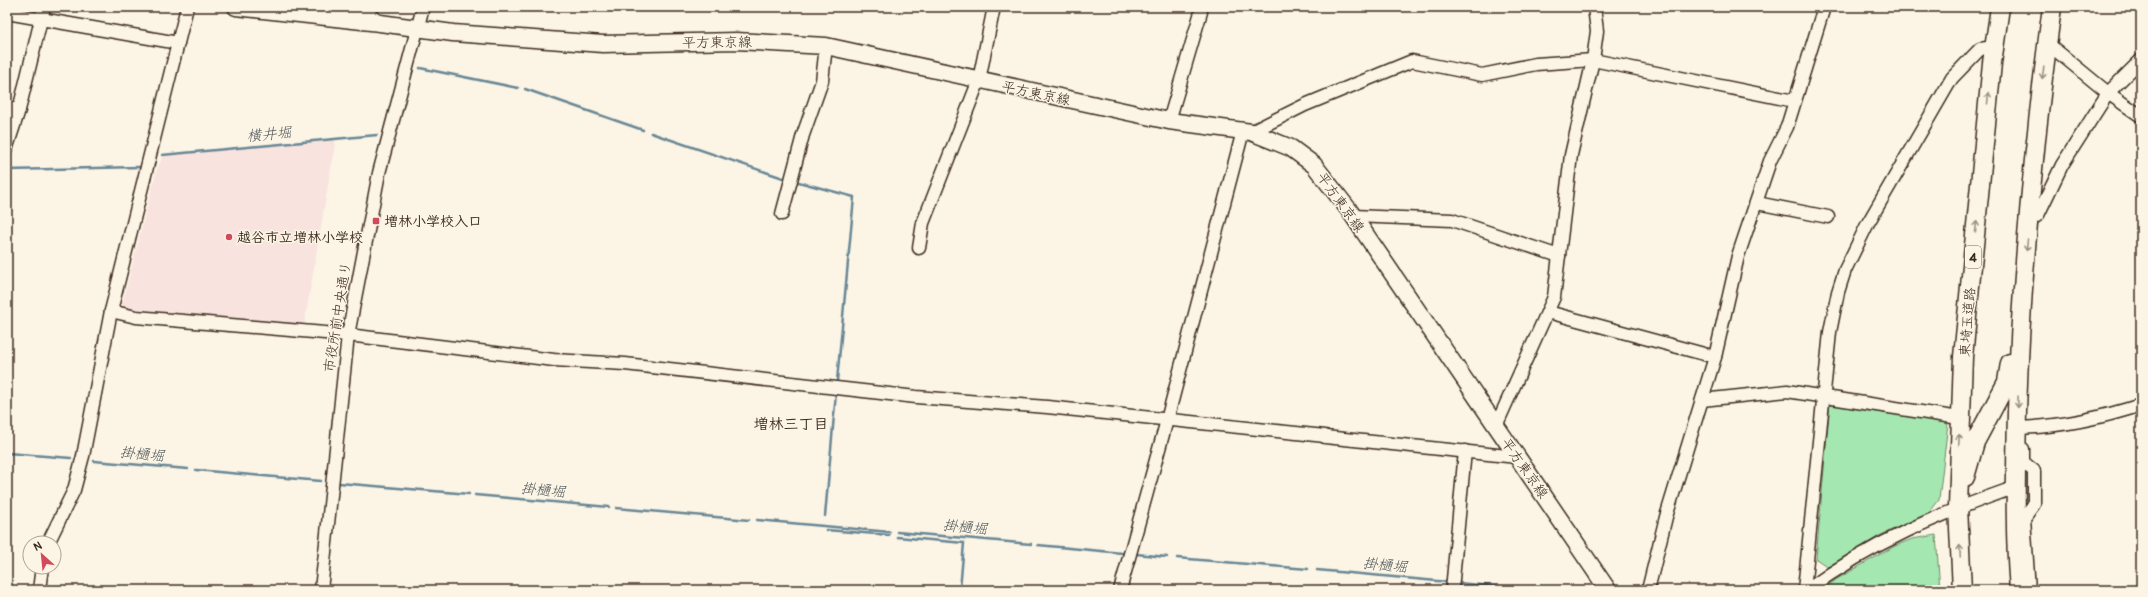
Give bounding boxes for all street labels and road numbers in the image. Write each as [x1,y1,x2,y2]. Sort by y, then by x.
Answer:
street label: 平方東京線 [682,33,752,52]
street label: 平方東京線 [1000,78,1072,109]
street label: 平方東京線 [1313,169,1368,236]
road number: 4 [1965,246,1981,268]
street label: 市役所前中央通り [320,260,355,374]
street label: 東埼玉道路 [1956,286,1979,358]
street label: 平方東京線 [1498,435,1552,502]

